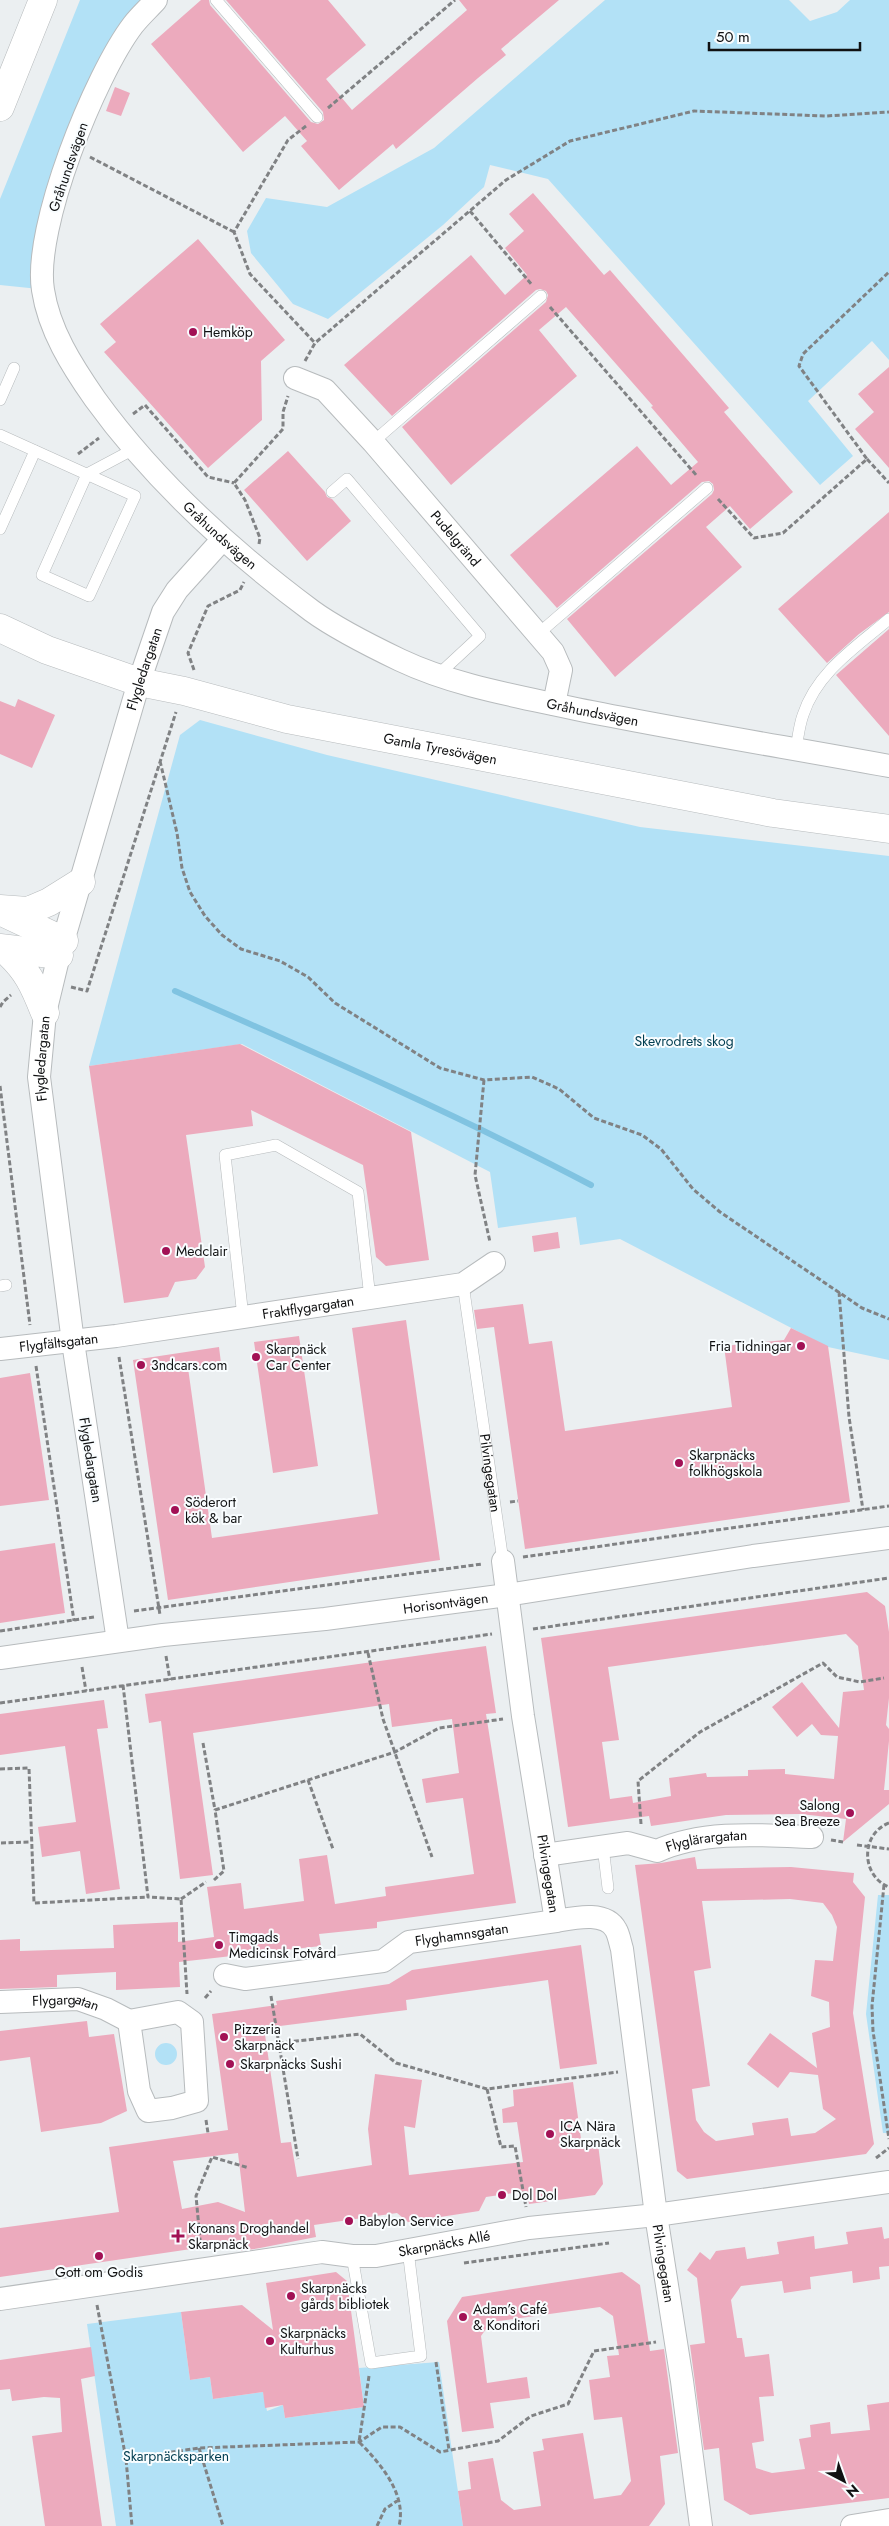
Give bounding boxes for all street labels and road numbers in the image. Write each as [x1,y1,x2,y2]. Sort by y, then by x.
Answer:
street label: Gråhundsvägen [43,120,93,214]
street label: Gråhundsvägen [178,497,261,574]
street label: Pudelgränd [426,506,485,571]
street label: Flygledargatan [121,625,167,713]
street label: Gråhundsvägen [545,693,640,731]
street label: Gamla Tyresövägen [382,728,499,769]
street label: Flygledargatan [29,1015,55,1103]
street label: Fraktflygargatan [261,1290,355,1324]
street label: Flygfältsgatan [18,1328,99,1357]
street label: Flygledargatan [74,1416,108,1504]
street label: Pilvingegatan [475,1432,506,1514]
street label: Horisontvägen [402,1588,489,1619]
street label: Flyglärargatan [663,1825,747,1857]
street label: Pilvingegatan [532,1833,565,1914]
street label: Flyghamnsgatan [414,1918,510,1951]
street label: Flygargatan [32,1989,102,2016]
street label: Pilvingegatan [648,2223,680,2304]
street label: Skarpnäcks Allé [397,2225,492,2262]

